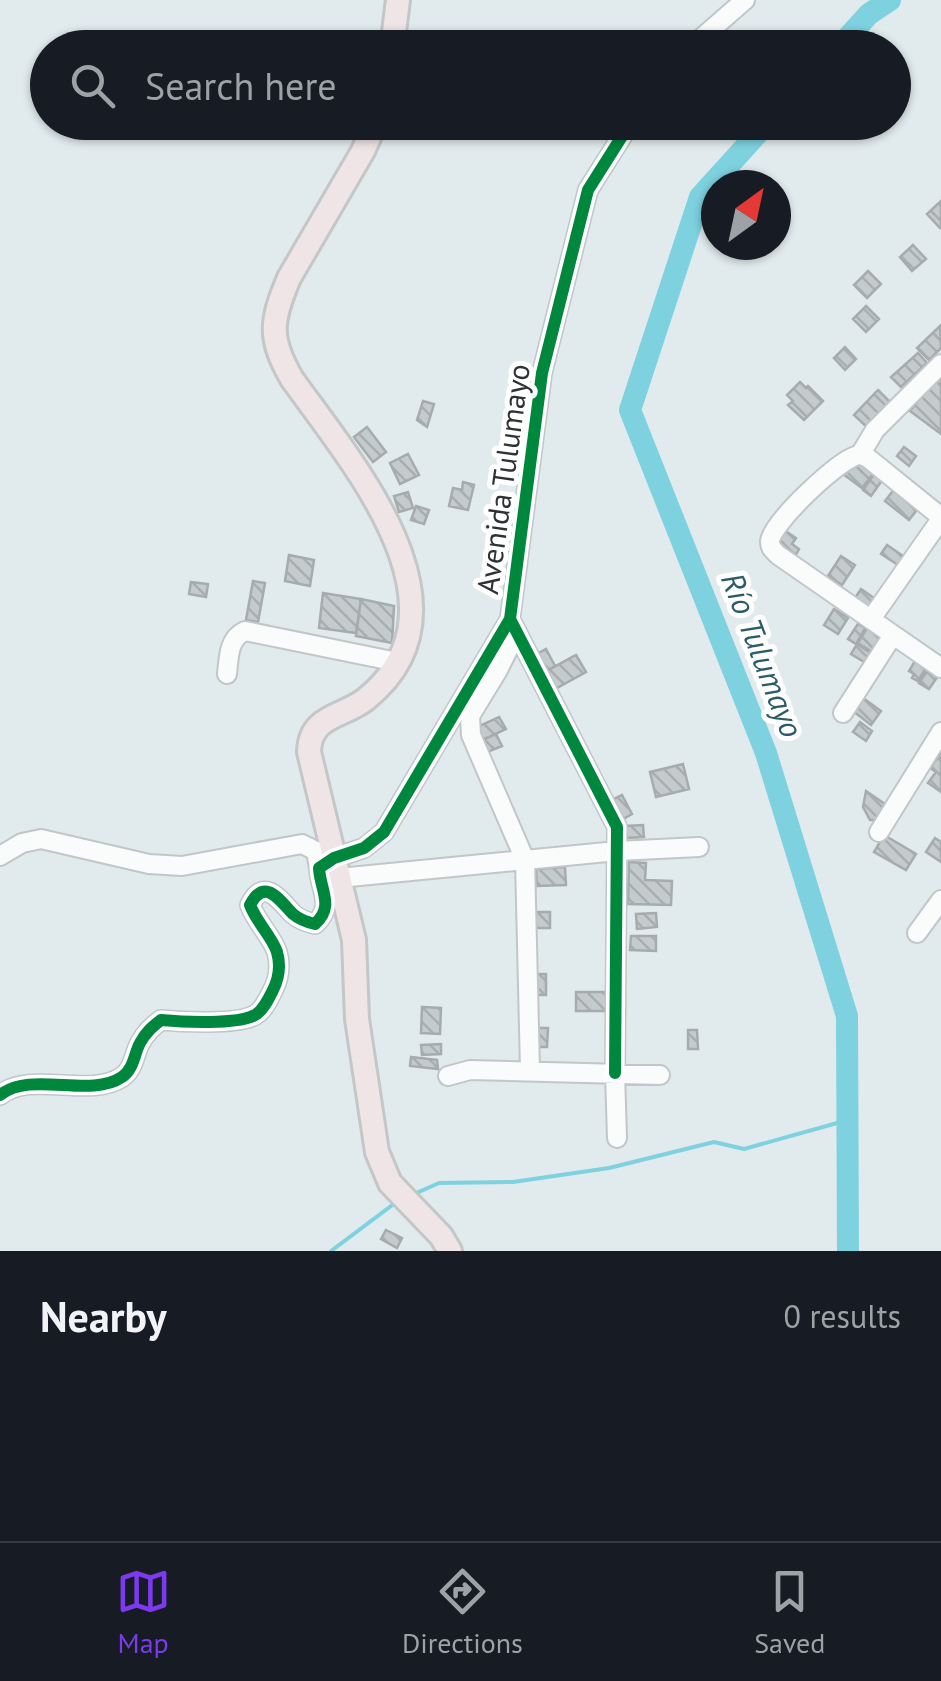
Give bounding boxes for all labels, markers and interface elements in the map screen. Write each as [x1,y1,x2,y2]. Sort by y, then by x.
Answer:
search box [30,30,911,140]
icon: search [65,58,120,113]
text: Search here [145,61,337,110]
north arrow [701,170,791,260]
street label: Avenida Tulumayo [467,361,538,596]
water label: Río Tulumayo [712,566,814,743]
text: Nearby [40,1289,167,1344]
text: 0 results [783,1295,901,1337]
tab: Map [116,1564,171,1661]
tab: Directions [402,1564,523,1661]
tab: Saved [754,1564,825,1661]

